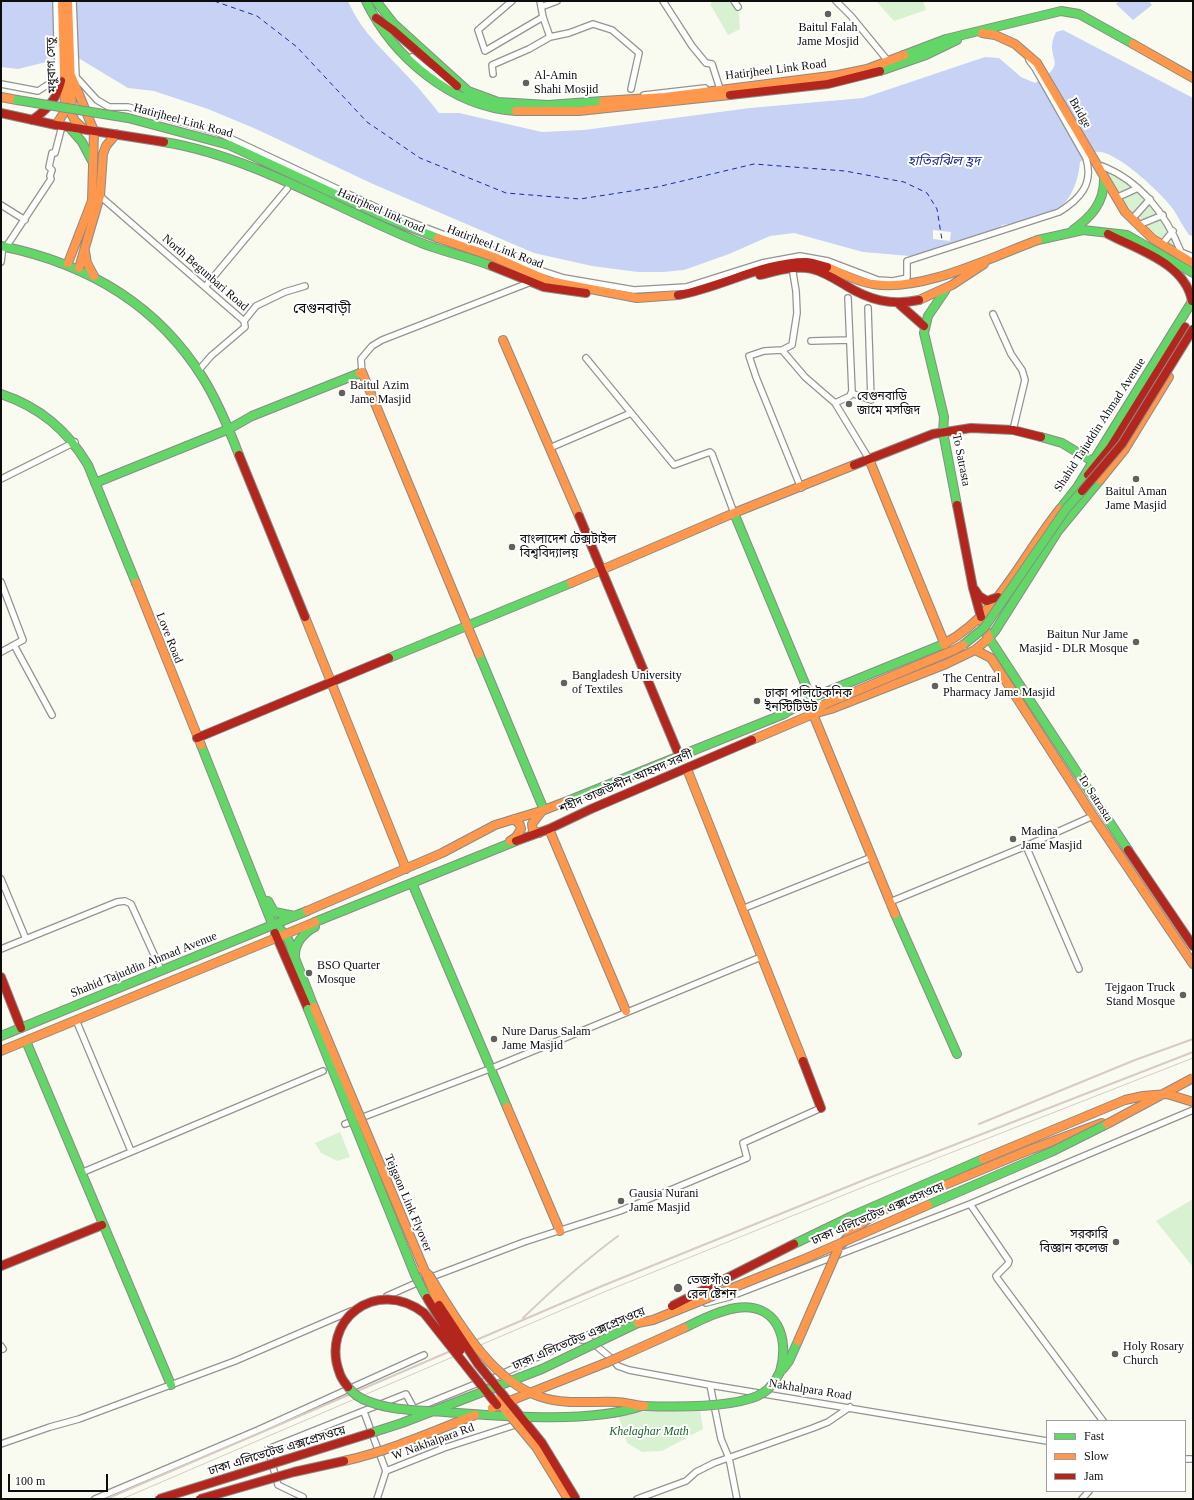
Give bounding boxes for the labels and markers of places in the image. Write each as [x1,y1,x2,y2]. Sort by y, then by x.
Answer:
marker: Baitul Falah Jame Mosjid [823,9,833,19]
place label: Baitul Falah Jame Mosjid [797,21,859,49]
place label: Al-Amin Shahi Mosjid [534,69,598,97]
marker: Al-Amin Shahi Mosjid [521,78,531,88]
place label: Baitul Azim Jame Masjid [350,379,411,407]
marker: Baitul Azim Jame Masjid [337,388,347,398]
place label: বেগুনবাড়ি জামে মসজিদ [857,390,920,418]
marker: বেগুনবাড়ি জামে মসজিদ [844,399,854,409]
marker: Baitul Aman Jame Masjid [1131,474,1141,484]
place label: Baitul Aman Jame Masjid [1105,485,1167,513]
place label: বাংলাদেশ টেক্সটাইল বিশ্ববিদ্যালয় [520,533,616,561]
marker: বাংলাদেশ টেক্সটাইল বিশ্ববিদ্যালয় [507,542,517,552]
place label: Baitun Nur Jame Masjid - DLR Mosque [1019,628,1128,656]
marker: Baitun Nur Jame Masjid - DLR Mosque [1131,637,1141,647]
place label: Bangladesh University of Textiles [572,669,682,697]
place label: The Central Pharmacy Jame Masjid [943,672,1055,700]
marker: Bangladesh University of Textiles [559,678,569,688]
marker: The Central Pharmacy Jame Masjid [930,681,940,691]
place label: ঢাকা পলিটেকনিক ইনস্টিটিউট [765,687,852,715]
marker: ঢাকা পলিটেকনিক ইনস্টিটিউট [752,696,762,706]
place label: Madina Jame Masjid [1021,825,1082,853]
marker: Madina Jame Masjid [1008,834,1018,844]
place label: BSO Quarter Mosque [317,959,380,987]
marker: BSO Quarter Mosque [304,968,314,978]
place label: Tejgaon Truck Stand Mosque [1105,981,1175,1009]
marker: Tejgaon Truck Stand Mosque [1178,990,1188,1000]
place label: Nure Darus Salam Jame Masjid [502,1025,591,1053]
marker: Nure Darus Salam Jame Masjid [489,1034,499,1044]
place label: Gausia Nurani Jame Masjid [629,1187,699,1215]
marker: Gausia Nurani Jame Masjid [616,1196,626,1206]
place label: সরকারি বিজ্ঞান কলেজ [1040,1228,1108,1256]
marker: সরকারি বিজ্ঞান কলেজ [1111,1237,1121,1247]
place label: তেজগাঁও রেল ষ্টেশন [687,1274,736,1302]
marker: তেজগাঁও রেল ষ্টেশন [672,1282,684,1294]
place label: Holy Rosary Church [1123,1340,1184,1368]
marker: Holy Rosary Church [1110,1349,1120,1359]

